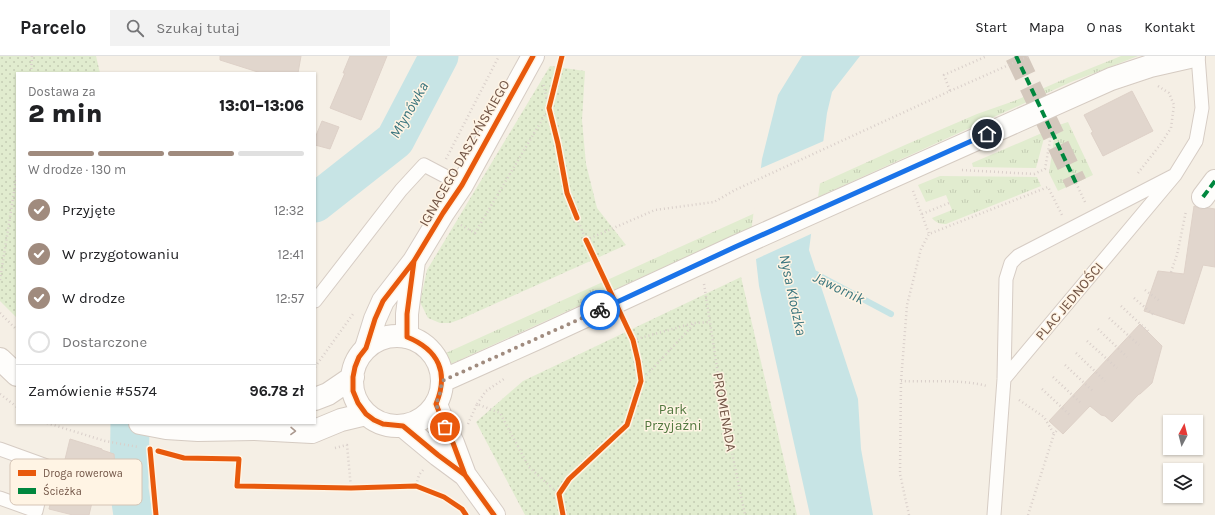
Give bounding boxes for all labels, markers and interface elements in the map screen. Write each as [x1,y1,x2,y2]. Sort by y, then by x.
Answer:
search box [110,10,390,46]
text: Parcelo [20,17,86,39]
icon: search [124,17,146,39]
text: Szukaj tutaj [156,19,240,37]
text: Start [975,19,1007,36]
text: Mapa [1029,19,1064,36]
text: O nas [1086,19,1122,36]
text: Kontakt [1144,19,1195,36]
street label: IGNACEGO DASZYŃSKIEGO [415,76,513,230]
water label: Młynówka [386,79,432,141]
text: Dostawa za [28,84,96,99]
text: 13:01–13:06 [219,97,304,115]
text: 2 min [28,98,103,129]
pin [970,117,1004,151]
icon: home [976,123,998,145]
text: W drodze · 130 m [28,162,126,177]
icon: check [28,199,50,221]
text: Przyjęte [62,201,116,219]
text: 12:32 [274,203,304,218]
icon: check [28,243,50,265]
text: W przygotowaniu [62,245,179,263]
text: 12:41 [278,247,304,262]
water label: Nysa Kłodzka [776,253,810,337]
street label: PLAC JEDNOŚCI [1032,259,1107,344]
water label: Jawornik [810,268,868,308]
icon: check [28,287,50,309]
text: W drodze [62,289,125,307]
courier [580,290,620,330]
text: 12:57 [276,291,304,306]
icon: bike [589,299,611,321]
text: Dostarczone [62,333,147,351]
street label: PROMENADA [709,371,740,453]
text: Zamówienie #5574 [28,382,157,400]
text: 96.78 zł [250,382,304,400]
park label: Park Przyjaźni [644,401,702,434]
pin [428,410,462,444]
north arrow [1163,415,1203,455]
map controls [1163,415,1203,503]
icon: bag [434,416,456,438]
one-way arrow [290,427,296,435]
legend [10,459,142,505]
button: layers [1163,463,1203,503]
text: Droga rowerowa [43,467,123,480]
text: Ścieżka [43,483,82,498]

